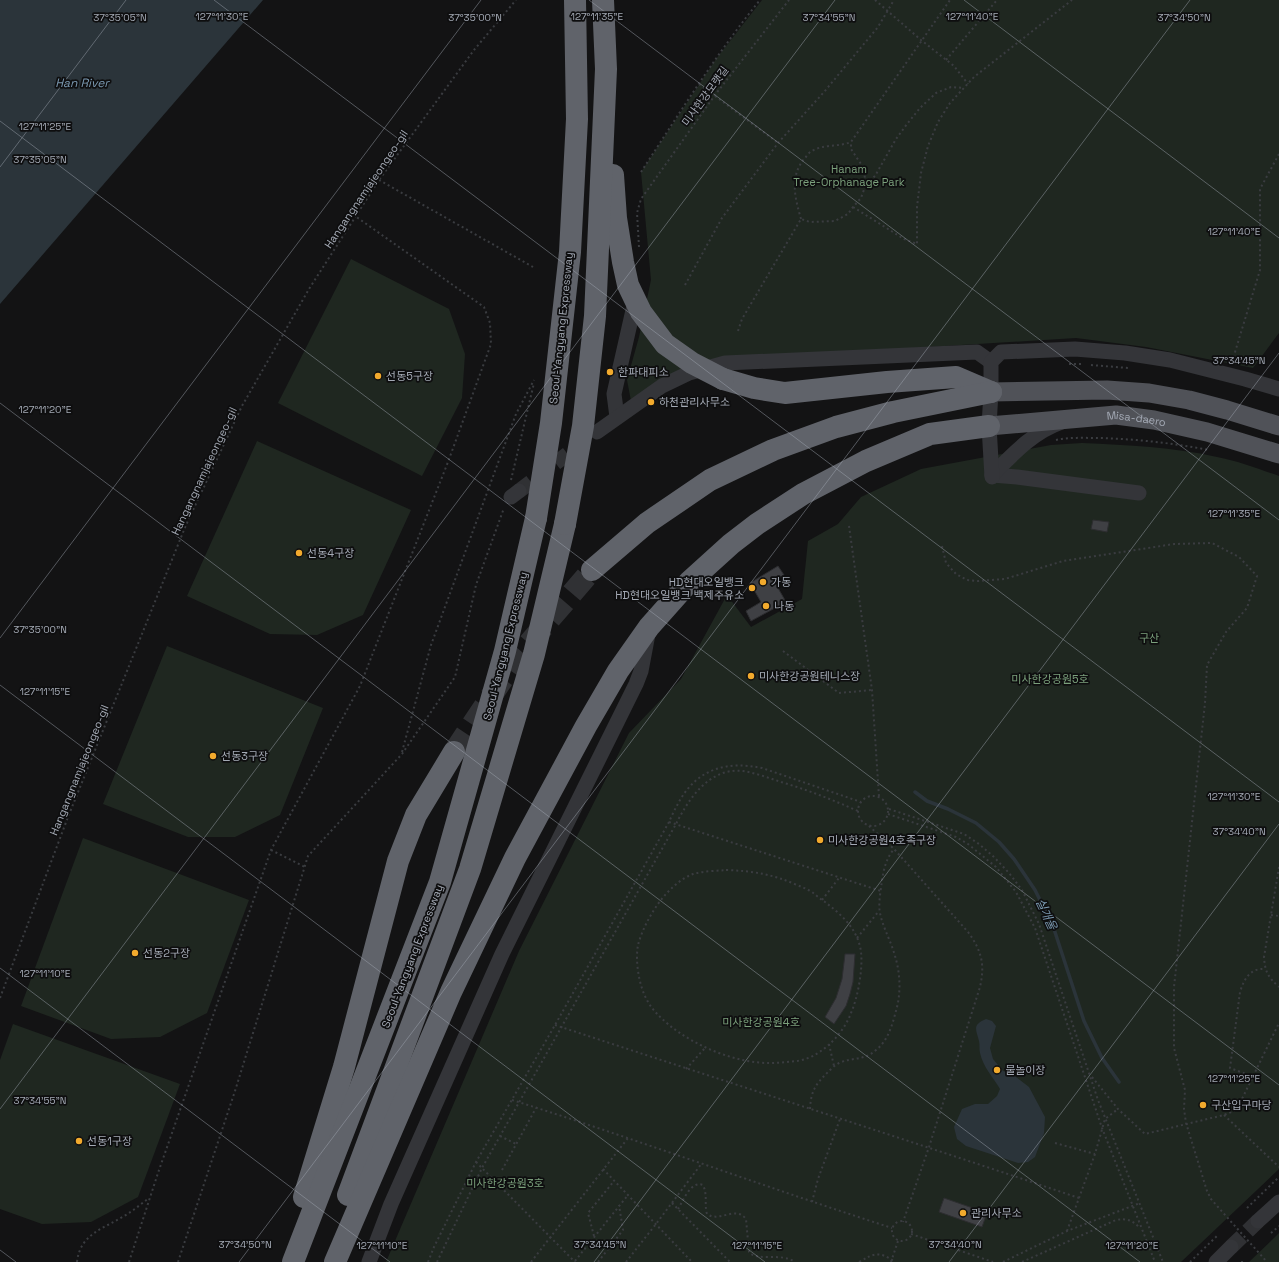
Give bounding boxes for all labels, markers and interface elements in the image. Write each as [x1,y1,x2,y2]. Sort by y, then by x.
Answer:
text: 127°11'30"E [196,10,249,23]
text: 127°11'35"E [571,10,624,23]
text: 127°11'40"E [946,10,999,23]
text: 37°35'05"N [93,11,147,24]
text: 37°35'00"N [448,11,502,24]
text: 37°34'55"N [803,11,855,24]
text: 37°34'50"N [1157,11,1211,24]
street label: 미사한강모랫길 [679,63,731,129]
water label: Han River [55,75,110,91]
text: 127°11'25"E [19,120,72,133]
street label: Hangangnamjajeongeo-gil [321,127,411,251]
text: 37°35'05"N [13,153,67,166]
park label: Hanam Tree-Orphanage Park [793,162,905,189]
text: 127°11'40"E [1208,225,1261,238]
street label: Seoul-Yangyang Expressway [546,251,576,405]
text: 37°34'45"N [1213,354,1265,367]
place label: 한파대피소 [618,365,669,379]
marker: 한파대피소 [605,367,615,377]
place label: 선동5구장 [386,369,433,383]
marker: 선동5구장 [373,371,383,381]
place label: 하천관리사무소 [659,395,730,409]
marker: 하천관리사무소 [646,397,656,407]
text: 127°11'20"E [19,403,72,416]
street label: Hangangnamjajeongeo-gil [168,405,240,537]
street label: Misa-daero [1106,408,1168,430]
text: 127°11'35"E [1208,507,1261,520]
place label: 선동4구장 [307,546,354,560]
marker: 선동4구장 [294,548,304,558]
street label: Seoul-Yangyang Expressway [480,570,530,722]
place label: HD현대오일뱅크 HD현대오일뱅크 백제주유소 [615,575,744,602]
place label: 가동 [771,575,791,589]
marker: 가동 [758,577,768,587]
marker: HD현대오일뱅크 HD현대오일뱅크 백제주유소 [747,583,757,593]
place label: 나동 [774,599,794,613]
marker: 나동 [761,601,771,611]
text: 37°35'00"N [13,623,67,636]
park label: 구산 [1139,631,1159,645]
place label: 미사한강공원테니스장 [759,669,860,683]
marker: 미사한강공원테니스장 [746,671,756,681]
park label: 미사한강공원5호 [1011,672,1089,686]
text: 127°11'15"E [20,685,71,698]
street label: Hangangnamjajeongeo-gil [46,703,112,837]
place label: 선동3구장 [221,749,268,763]
marker: 선동3구장 [208,751,218,761]
text: 127°11'30"E [1208,790,1261,803]
text: 37°34'40"N [1212,825,1266,838]
place label: 미사한강공원4호족구장 [828,833,936,847]
marker: 미사한강공원4호족구장 [815,835,825,845]
street label: Seoul-Yangyang Expressway [378,882,446,1030]
water label: 실개울 [1032,896,1061,933]
place label: 선동2구장 [143,946,190,960]
marker: 선동2구장 [130,948,140,958]
text: 127°11'10"E [20,967,71,980]
park label: 미사한강공원4호 [722,1015,800,1029]
place label: 물놀이장 [1005,1063,1045,1077]
marker: 물놀이장 [992,1065,1002,1075]
text: 127°11'25"E [1208,1072,1261,1085]
text: 37°34'55"N [14,1094,66,1107]
place label: 구산입구마당 [1211,1098,1272,1112]
marker: 구산입구마당 [1198,1100,1208,1110]
place label: 선동1구장 [87,1134,132,1148]
marker: 선동1구장 [74,1136,84,1146]
park label: 미사한강공원3호 [466,1176,544,1190]
place label: 관리사무소 [971,1206,1022,1220]
marker: 관리사무소 [958,1208,968,1218]
text: 37°34'50"N [218,1238,272,1251]
text: 37°34'45"N [574,1238,626,1251]
text: 37°34'40"N [928,1238,982,1251]
text: 127°11'10"E [357,1239,408,1252]
text: 127°11'15"E [732,1239,783,1252]
text: 127°11'20"E [1106,1239,1159,1252]

